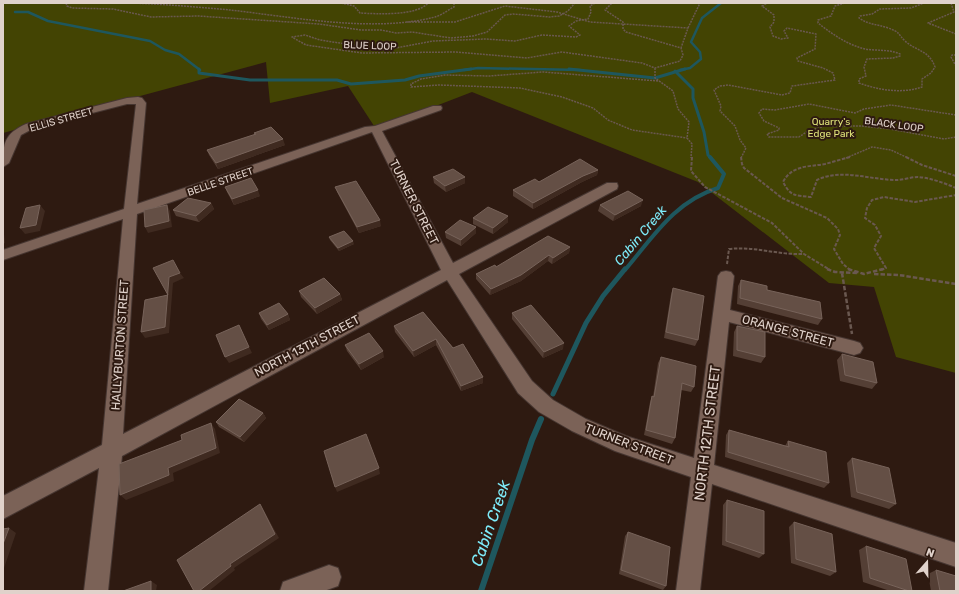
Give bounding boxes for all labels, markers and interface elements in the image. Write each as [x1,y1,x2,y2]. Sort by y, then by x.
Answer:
street label: BLUE LOOP [343,39,397,53]
street label: ELLIS STREET [28,105,94,135]
street label: BLACK LOOP [864,115,925,135]
park label: Quarry's Edge Park [808,116,855,140]
street label: TURNER STREET [387,157,441,247]
street label: BELLE STREET [186,165,255,199]
water label: Cabin Creek [611,202,670,268]
street label: HALLYBURTON STREET [108,279,132,411]
street label: NORTH 13TH STREET [252,312,362,380]
street label: ORANGE STREET [741,312,835,350]
street label: NORTH 12TH STREET [691,364,724,502]
street label: TURNER STREET [583,421,675,467]
water label: Cabin Creek [467,477,514,569]
north arrow [907,542,947,582]
text: N [924,546,936,561]

